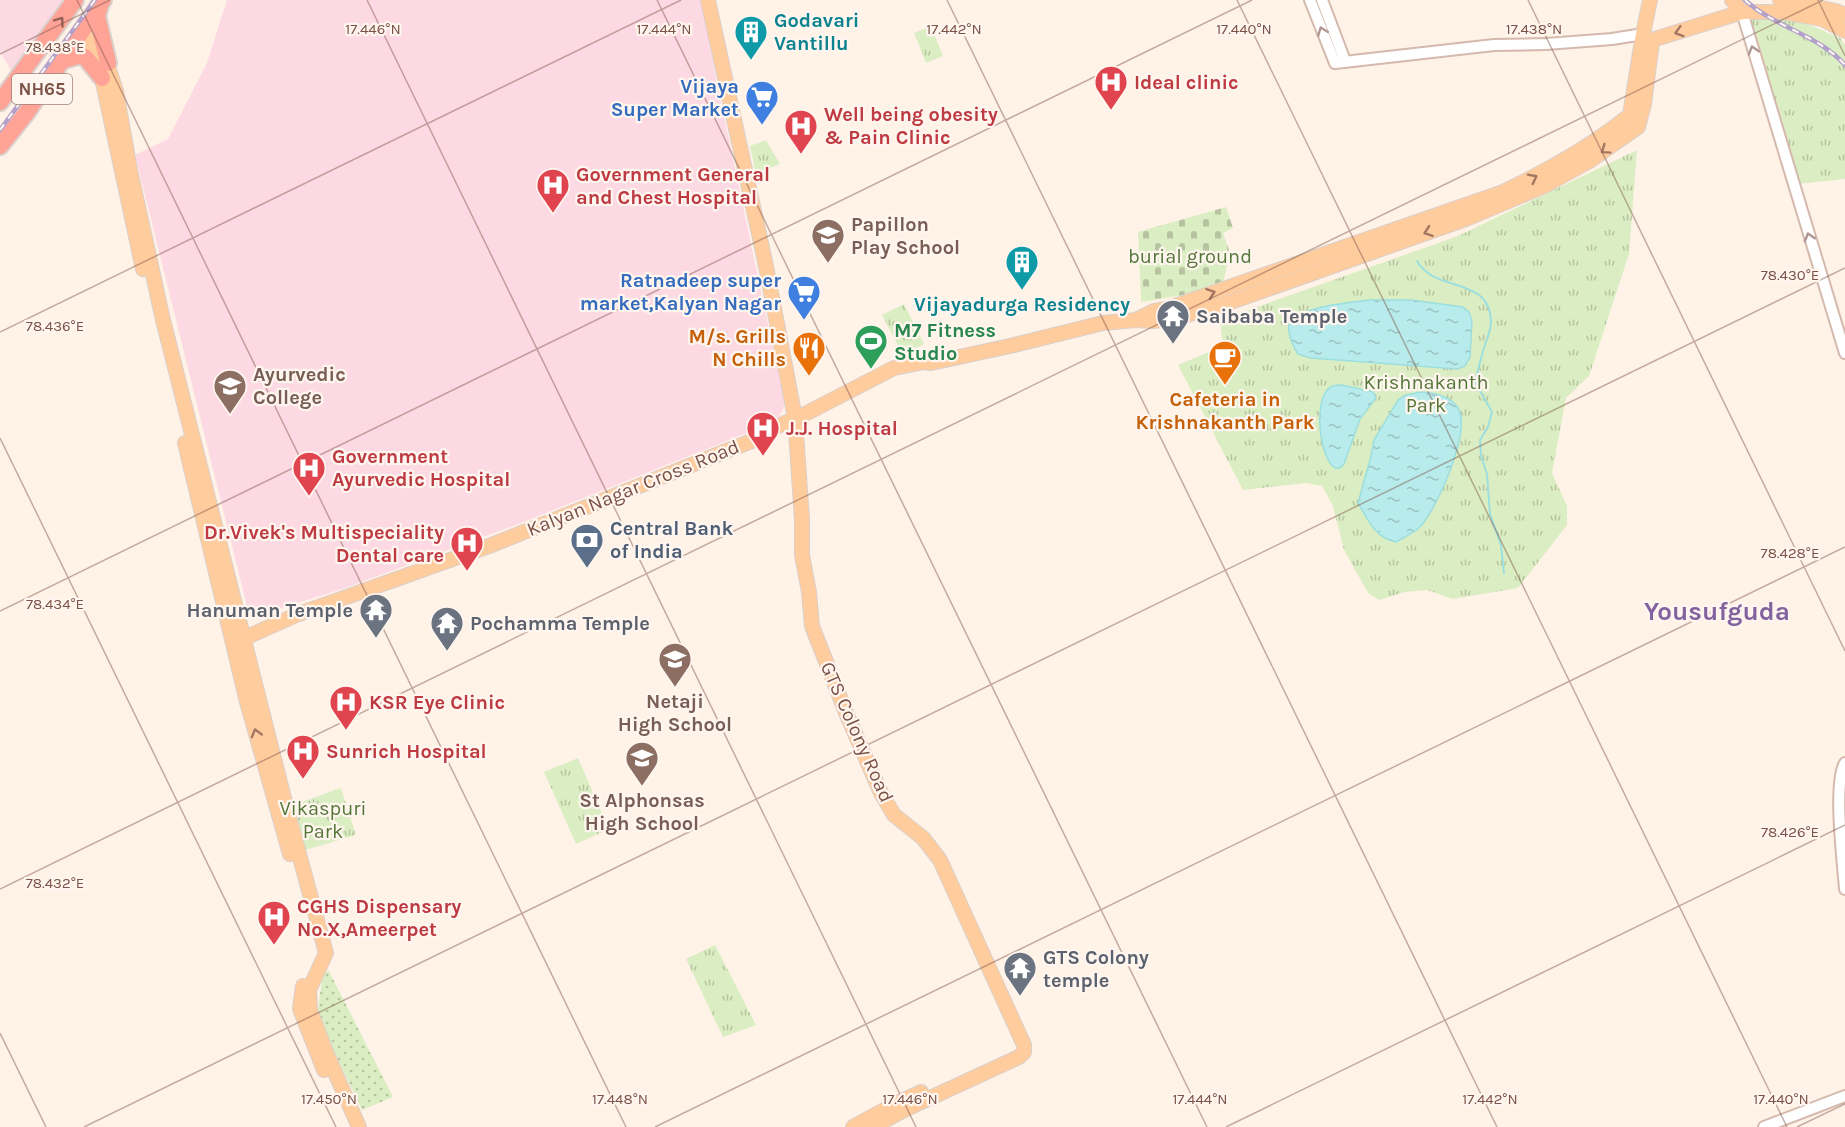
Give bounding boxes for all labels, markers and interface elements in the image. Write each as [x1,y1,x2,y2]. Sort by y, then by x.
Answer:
place label: Godavari Vantillu [774,9,859,55]
building icon: Godavari Vantillu [733,14,769,61]
one-way arrow [53,17,64,28]
text: 17.446°N [345,20,401,38]
text: 17.444°N [636,20,692,38]
text: 17.442°N [926,20,982,38]
text: 17.440°N [1216,20,1272,38]
text: 17.438°N [1506,20,1562,38]
one-way arrow [1674,24,1684,37]
one-way arrow [1317,27,1330,37]
text: 78.438°E [26,38,84,56]
one-way arrow [1748,45,1760,56]
hospital icon: Ideal clinic [1093,64,1129,111]
place label: Ideal clinic [1134,71,1239,94]
road number: NH65 [12,74,72,104]
place label: Vijaya Super Market [611,75,739,121]
supermarket icon: Vijaya Super Market [744,79,780,126]
place label: Well being obesity & Pain Clinic [824,103,998,149]
hospital icon: Well being obesity & Pain Clinic [783,108,819,155]
one-way arrow [1600,143,1611,154]
place label: Government General and Chest Hospital [576,163,770,209]
hospital icon: Government General and Chest Hospital [535,167,571,214]
one-way arrow [1527,173,1538,185]
place label: Papillon Play School [851,213,960,259]
school or university icon: Papillon Play School [810,217,846,264]
one-way arrow [1424,225,1434,238]
one-way arrow [1804,232,1816,243]
building icon: Vijayadurga Residency [1004,244,1040,291]
park label: burial ground [1128,245,1252,268]
text: 78.430°E [1761,266,1819,284]
place label: Ratnadeep super market,Kalyan Nagar [580,269,781,315]
supermarket icon: Ratnadeep super market,Kalyan Nagar [786,274,822,321]
one-way arrow [1205,288,1216,301]
place label: Vijayadurga Residency [914,293,1130,316]
temple icon: Saibaba Temple [1155,298,1191,345]
place label: Saibaba Temple [1196,305,1347,328]
text: 78.436°E [26,317,84,335]
place label: M7 Fitness Studio [894,319,996,365]
sports icon: M7 Fitness Studio [853,323,889,370]
place label: M/s. Grills N Chills [688,325,786,371]
restaurant icon: M/s. Grills N Chills [791,330,827,377]
cafe icon: Cafeteria in Krishnakanth Park [1207,339,1243,386]
place label: Ayurvedic College [253,363,346,409]
school or university icon: Ayurvedic College [212,368,248,415]
park label: Krishnakanth Park [1364,371,1488,417]
place label: Cafeteria in Krishnakanth Park [1135,388,1315,434]
hospital icon: J.J. Hospital [745,410,781,457]
place label: J.J. Hospital [786,417,898,440]
street label: Kalyan Nagar Cross Road [523,435,743,541]
place label: Government Ayurvedic Hospital [332,445,510,491]
hospital icon: Government Ayurvedic Hospital [291,450,327,497]
place label: Central Bank of India [610,517,733,563]
place label: Dr.Vivek's Multispeciality Dental care [204,521,444,567]
bank icon: Central Bank of India [569,522,605,569]
hospital icon: Dr.Vivek's Multispeciality Dental care [449,525,485,572]
text: 78.428°E [1761,544,1819,562]
temple icon: Hanuman Temple [358,592,394,639]
text: 78.434°E [26,595,84,613]
district label: Yousufguda [1644,596,1790,627]
place label: Hanuman Temple [187,599,353,622]
temple icon: Pochamma Temple [429,605,465,652]
place label: Pochamma Temple [470,612,650,635]
school or university icon: Netaji High School [657,641,693,688]
street label: GTS Colony Road [816,658,898,806]
hospital icon: KSR Eye Clinic [328,684,364,731]
place label: Netaji High School [618,690,732,736]
place label: KSR Eye Clinic [369,691,505,714]
one-way arrow [251,729,263,739]
hospital icon: Sunrich Hospital [285,733,321,780]
place label: Sunrich Hospital [326,740,487,763]
school or university icon: St Alphonsas High School [624,740,660,787]
place label: St Alphonsas High School [579,789,705,835]
park label: Vikaspuri Park [280,797,367,843]
text: 78.426°E [1761,823,1819,841]
text: 78.432°E [26,874,84,892]
place label: CGHS Dispensary No.X,Ameerpet [297,895,461,941]
hospital icon: CGHS Dispensary No.X,Ameerpet [256,899,292,946]
place label: GTS Colony temple [1043,946,1149,992]
temple icon: GTS Colony temple [1002,950,1038,997]
text: 17.450°N [301,1090,357,1108]
text: 17.448°N [592,1090,648,1108]
text: 17.446°N [882,1090,938,1108]
text: 17.444°N [1172,1090,1228,1108]
text: 17.442°N [1462,1090,1518,1108]
text: 17.440°N [1753,1090,1809,1108]

